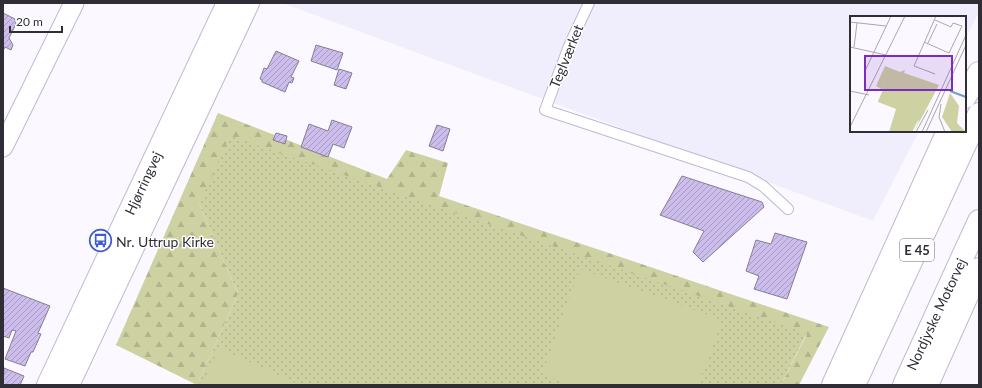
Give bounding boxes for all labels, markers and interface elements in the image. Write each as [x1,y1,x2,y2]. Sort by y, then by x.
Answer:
scale bar [10,8,62,34]
text: 20 m [16,14,43,29]
inset map [850,16,966,132]
street label: Teglværket [546,22,586,90]
street label: Hjørringvej [121,148,165,218]
bus stop icon: Nr. Uttrup Kirke [88,228,114,254]
place label: Nr. Uttrup Kirke [116,233,214,250]
road number: E 45 [900,239,934,261]
street label: Nordjyske Motorvej [903,255,969,373]

